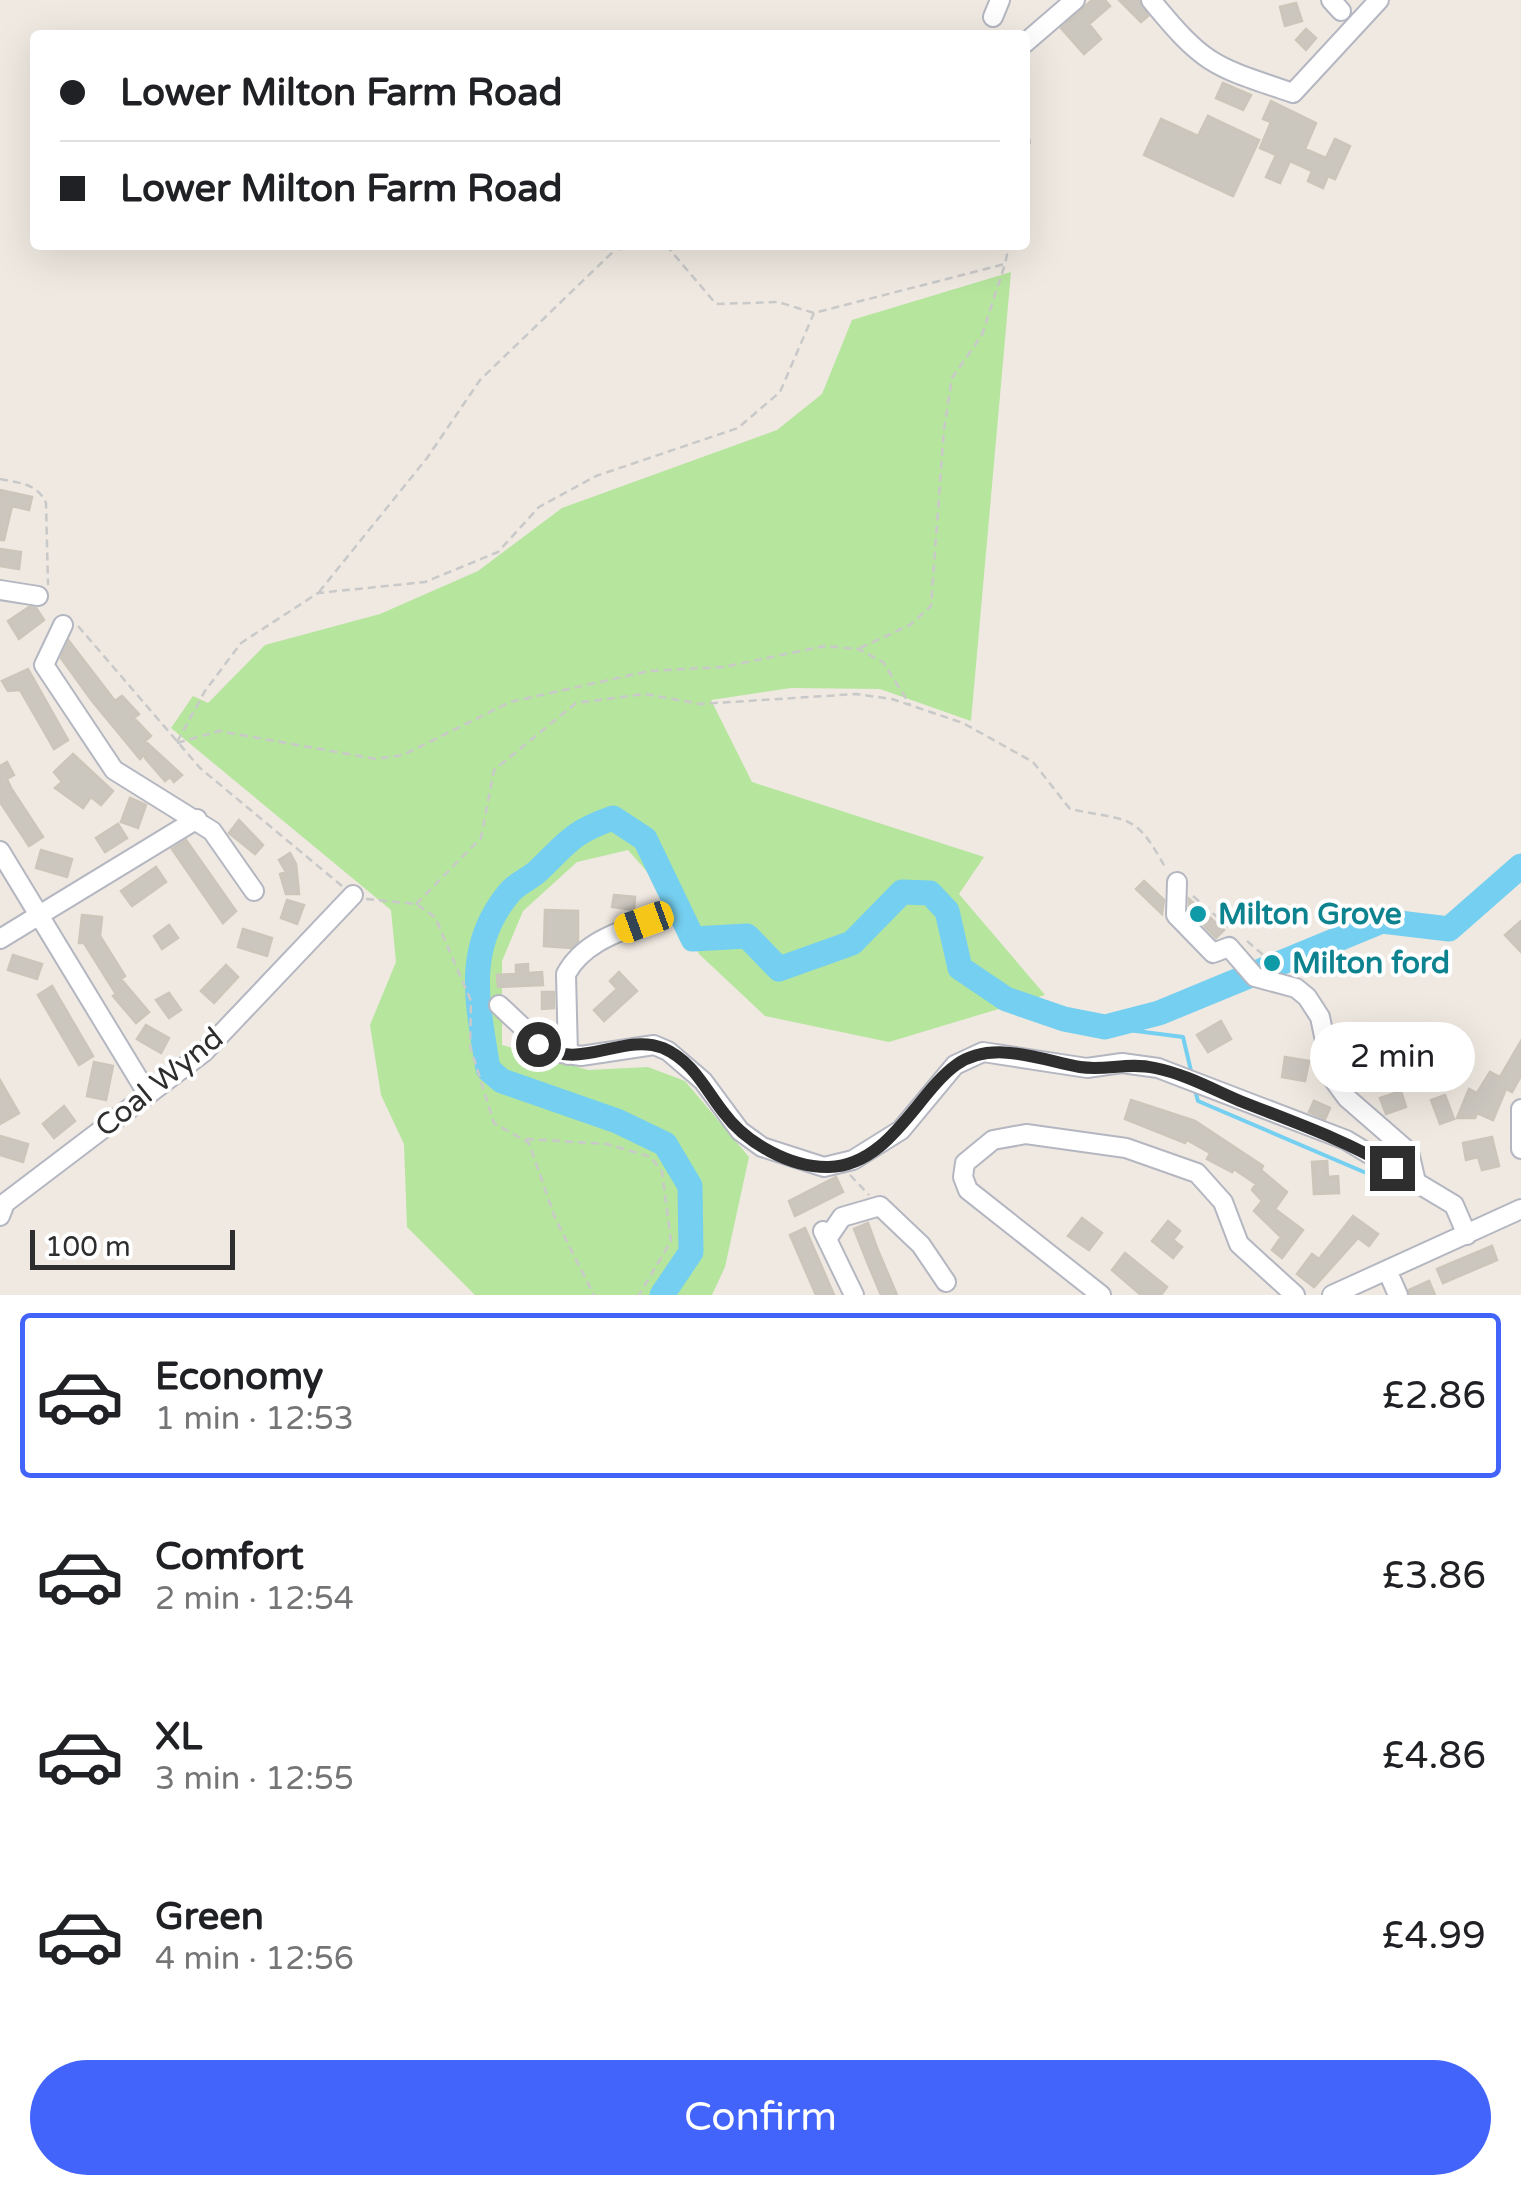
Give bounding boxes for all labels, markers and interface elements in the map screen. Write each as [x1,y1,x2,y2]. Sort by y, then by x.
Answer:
text: Lower Milton Farm Road [120,70,563,116]
text: Lower Milton Farm Road [120,166,563,212]
place label: Milton Grove [1218,896,1402,933]
car [611,898,677,946]
marker: Milton Grove [1187,903,1209,925]
place label: Milton ford [1292,945,1450,982]
marker: Milton ford [1261,952,1283,974]
street label: Coal Wynd [88,1020,231,1145]
route start [516,1022,561,1067]
callout: 2 min [1310,1023,1474,1093]
text: 2 min [1350,1038,1435,1076]
route end [1370,1146,1415,1191]
scale bar [30,1225,235,1270]
text: 100 m [45,1230,131,1264]
icon: car [35,1351,125,1441]
text: Economy [155,1354,323,1400]
text: £2.86 [1382,1373,1486,1419]
text: 1 min · 12:53 [155,1400,354,1438]
icon: car [35,1531,125,1621]
text: Comfort [155,1534,304,1580]
text: £3.86 [1382,1553,1486,1599]
text: 2 min · 12:54 [155,1580,354,1618]
icon: car [35,1711,125,1801]
text: XL [155,1714,202,1760]
text: £4.86 [1382,1733,1486,1779]
text: 3 min · 12:55 [155,1760,354,1798]
icon: car [35,1891,125,1981]
text: Green [155,1894,264,1940]
text: £4.99 [1382,1913,1486,1959]
text: 4 min · 12:56 [155,1940,354,1978]
button: Confirm [30,2060,1491,2175]

